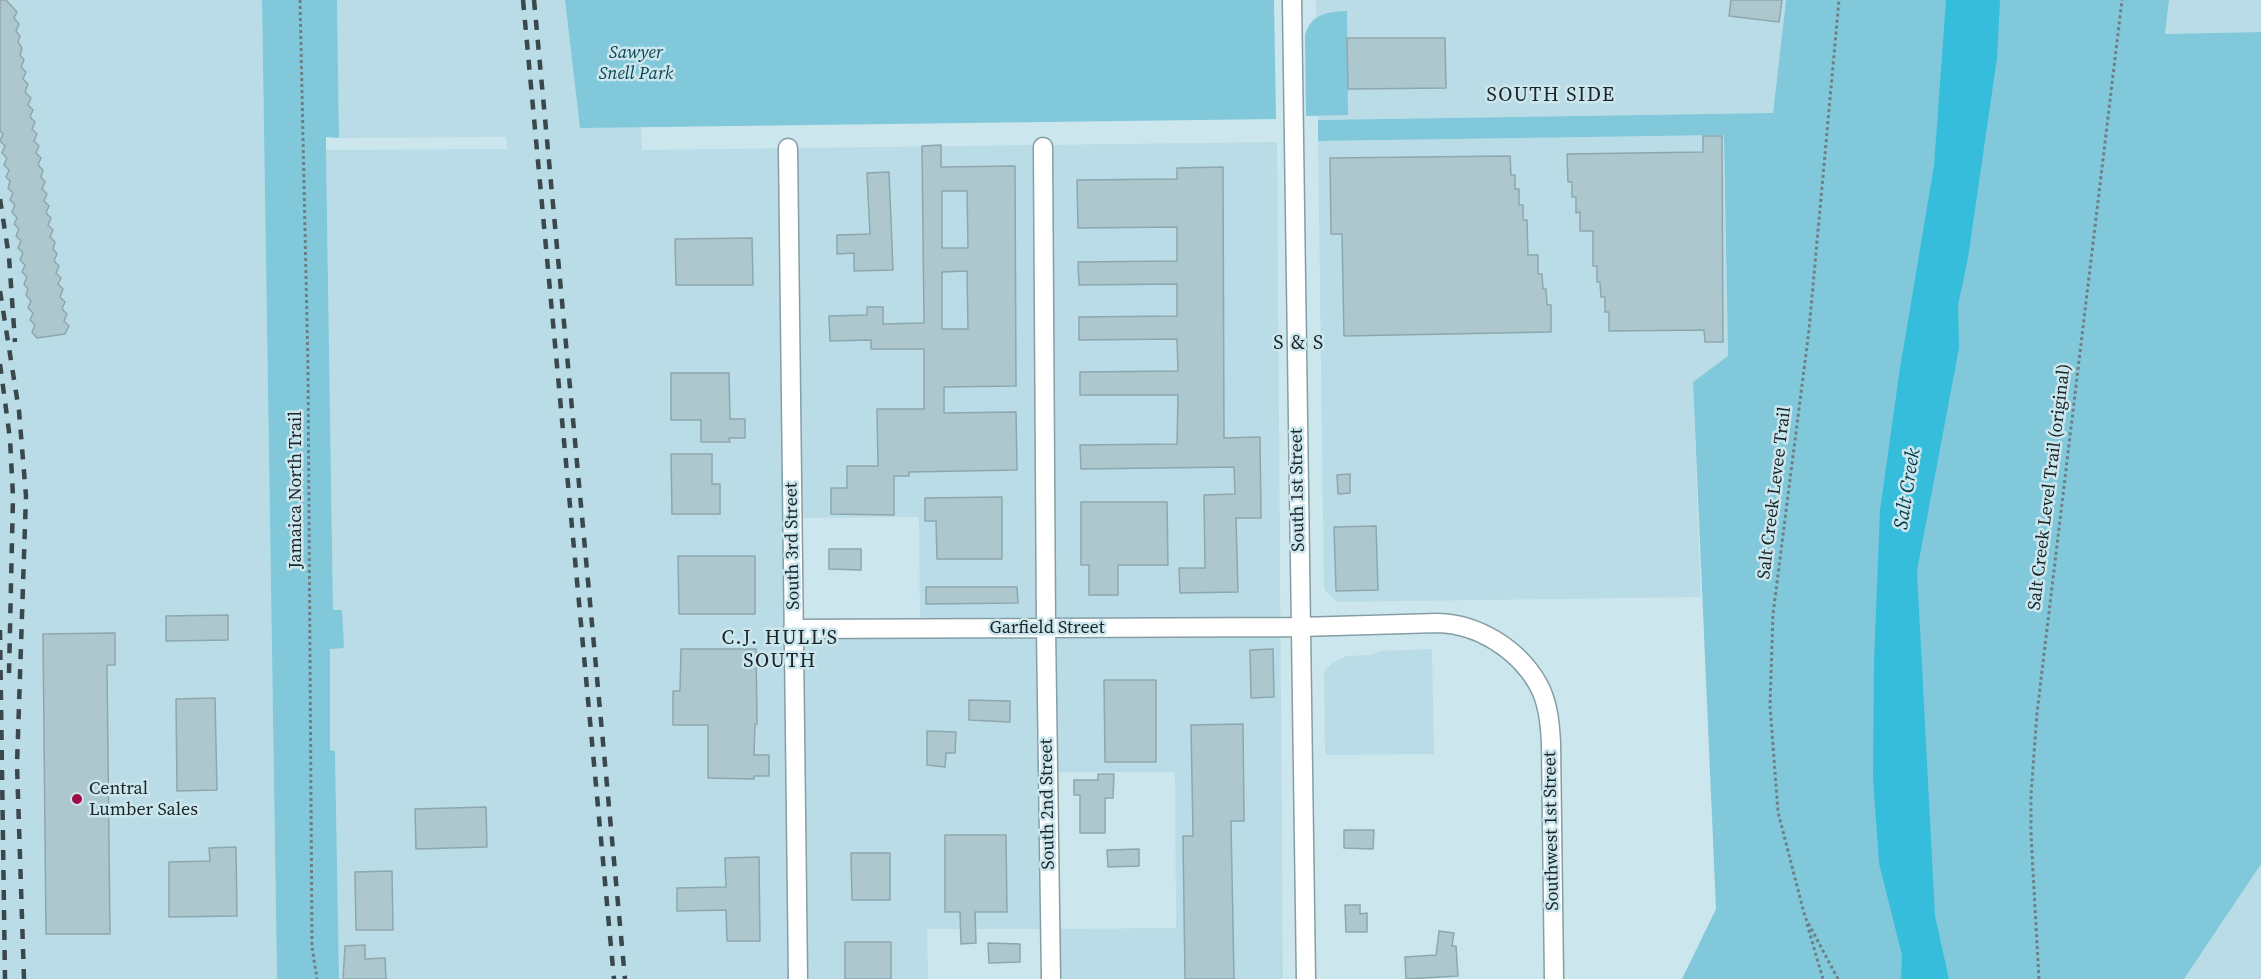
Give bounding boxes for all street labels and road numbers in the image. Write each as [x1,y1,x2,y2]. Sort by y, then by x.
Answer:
street label: Salt Creek Level Trail (original) [2024,362,2076,612]
street label: Salt Creek Levee Trail [1754,406,1796,580]
street label: Jamaica North Trail [285,411,307,569]
street label: South 1st Street [1286,428,1310,552]
street label: South 3rd Street [781,482,805,610]
street label: Garfield Street [989,617,1105,639]
street label: South 2nd Street [1036,738,1060,870]
street label: Southwest 1st Street [1540,751,1564,911]

